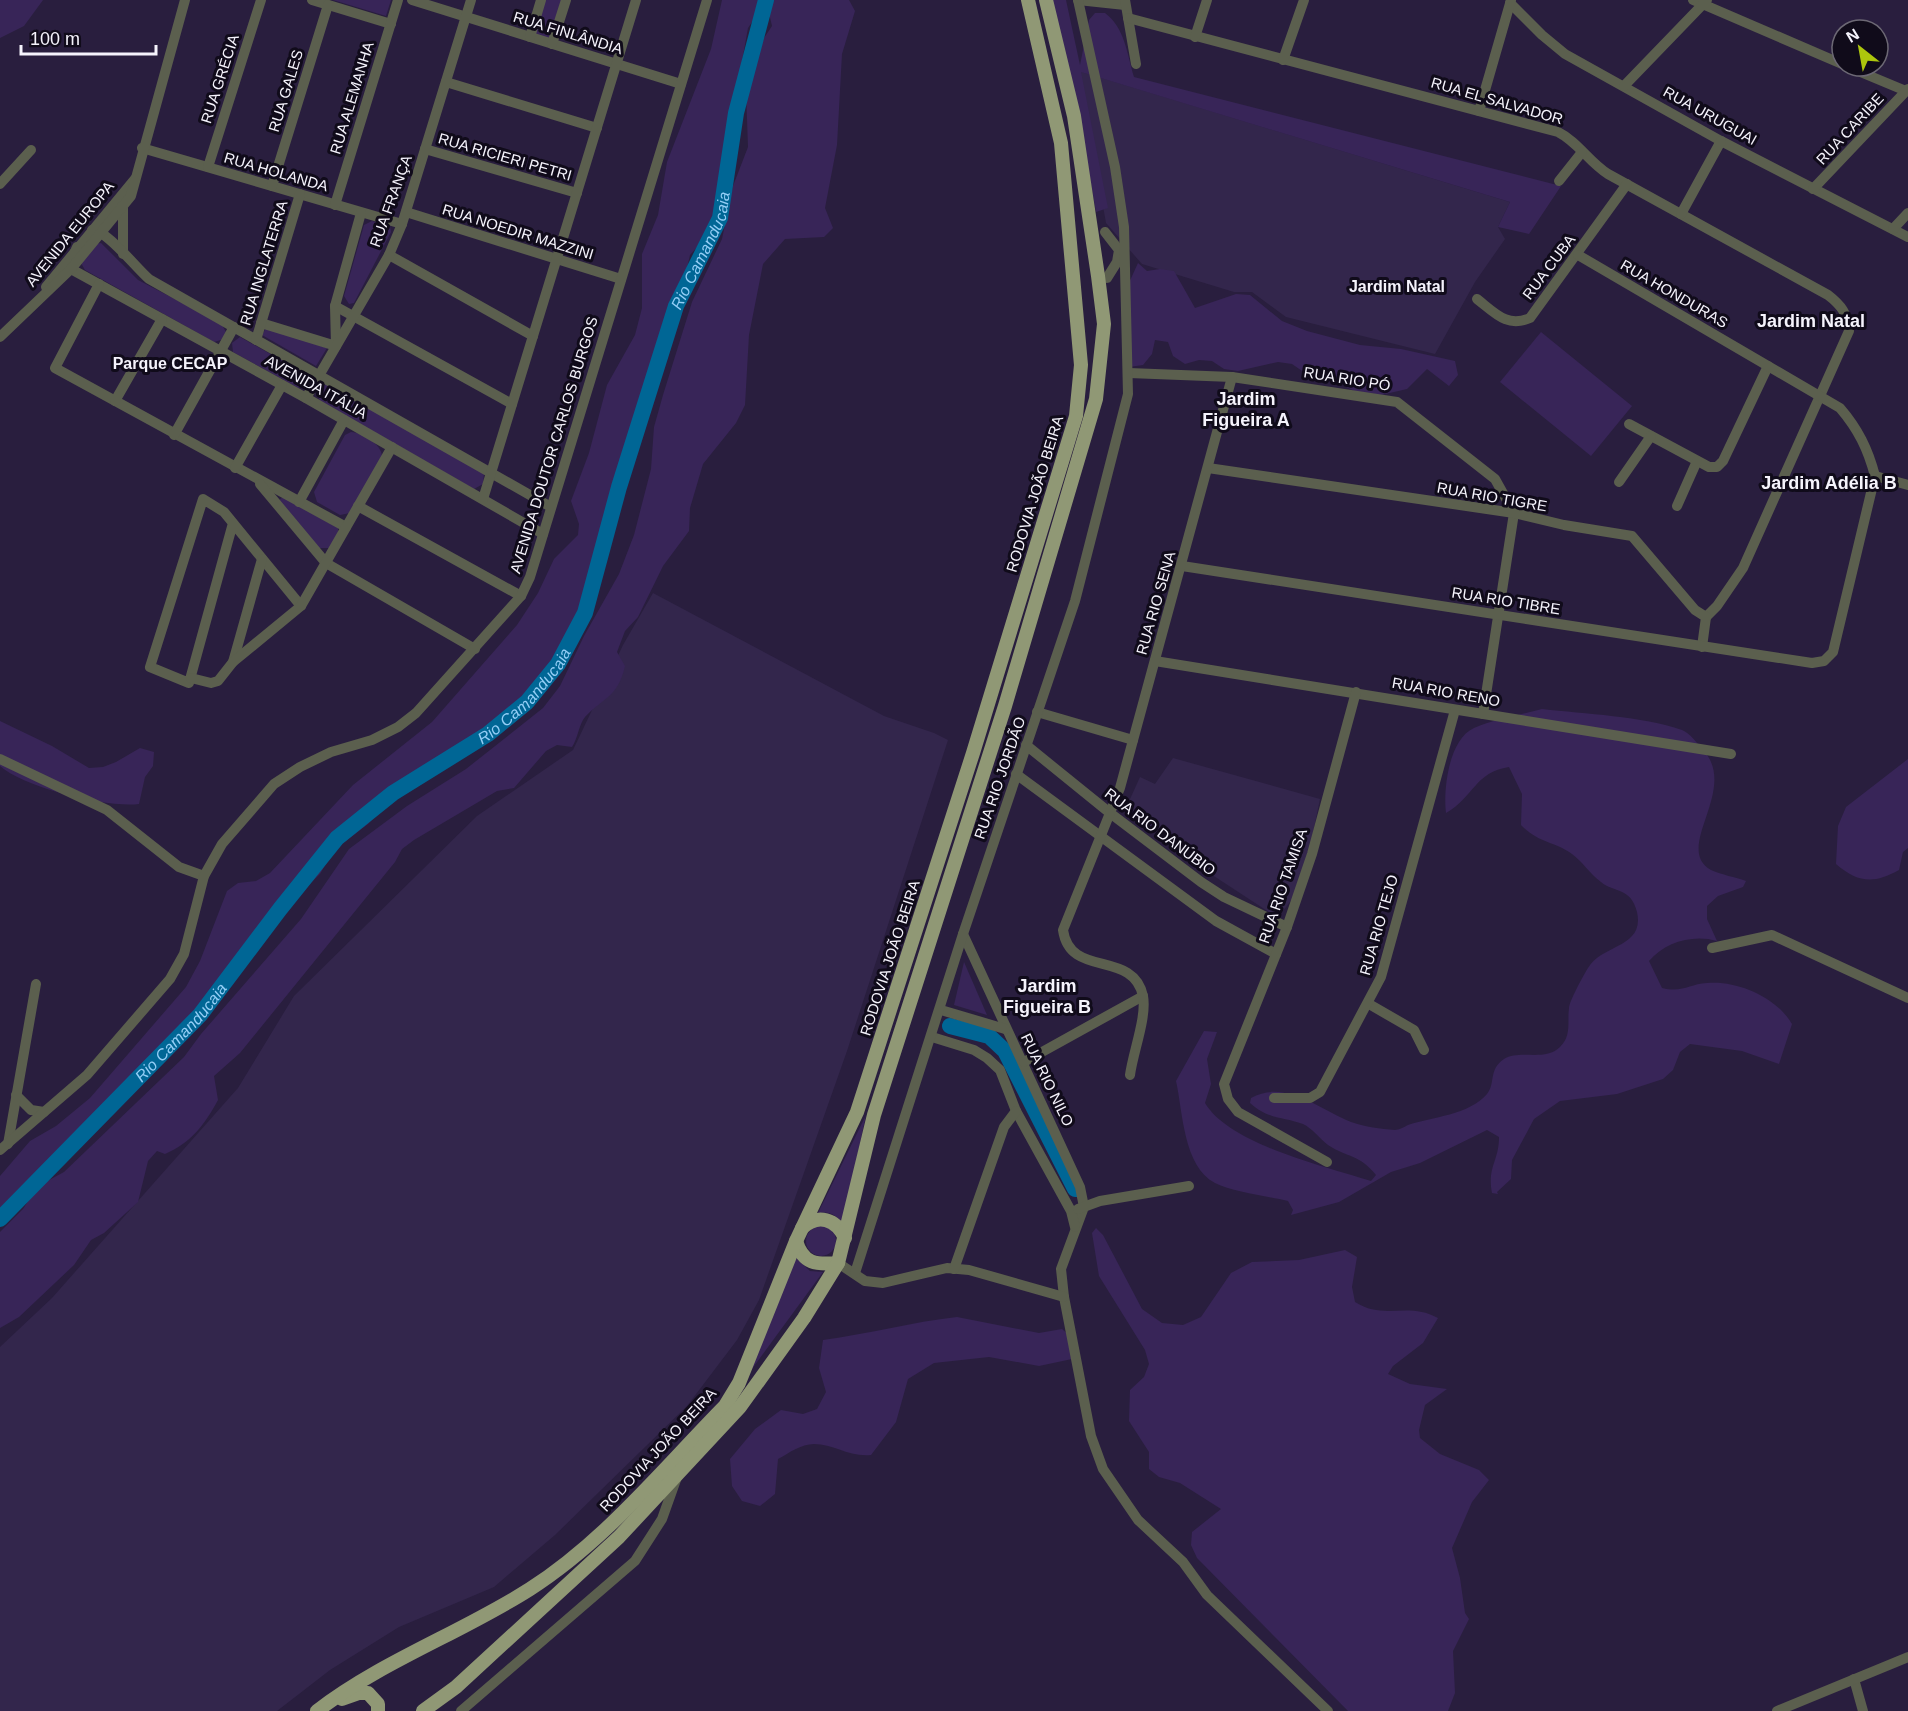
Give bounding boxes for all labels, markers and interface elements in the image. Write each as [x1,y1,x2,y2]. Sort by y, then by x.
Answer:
street label: RUA FINLÂNDIA [511,8,625,57]
scale bar [21,18,156,56]
north arrow [1830,18,1890,78]
text: N [1843,25,1862,46]
text: 100 m [30,29,80,49]
street label: RUA GRÉCIA [197,32,242,125]
street label: RUA ALEMANHA [326,40,377,156]
street label: RUA GALES [265,48,306,134]
street label: RUA EL SALVADOR [1429,74,1565,128]
street label: RUA URUGUAI [1661,83,1760,148]
street label: RUA CARIBE [1812,90,1887,168]
street label: RUA RICIERI PETRI [436,129,574,184]
street label: RUA HOLANDA [222,149,330,195]
street label: RUA FRANÇA [366,152,415,249]
street label: AVENIDA EUROPA [22,178,117,290]
water label: Rio Camanducaia [668,190,733,312]
street label: RUA INGLATERRA [236,198,291,327]
street label: RUA NOEDIR MAZZINI [440,200,596,263]
street label: RUA CUBA [1519,231,1578,302]
street label: RUA HONDURAS [1618,256,1731,331]
district label: Jardim Natal [1349,278,1445,295]
district label: Jardim Natal [1757,311,1865,331]
street label: AVENIDA DOUTOR CARLOS BURGOS [506,314,601,575]
street label: AVENIDA ITÁLIA [262,352,370,422]
district label: Parque CECAP [113,355,228,372]
street label: RUA RIO PÓ [1303,363,1392,394]
district label: Jardim Figueira A [1202,389,1290,430]
street label: RODOVIA JOÃO BEIRA [1003,414,1066,574]
district label: Jardim Adélia B [1761,473,1897,493]
street label: RUA RIO TIGRE [1436,478,1548,515]
street label: RUA RIO SENA [1133,549,1178,656]
street label: RUA RIO TIBRE [1451,584,1562,617]
water label: Rio Camanducaia [475,645,574,747]
street label: RUA RIO RENO [1391,674,1501,709]
street label: RUA RIO JORDÃO [971,714,1028,841]
street label: RUA RIO DANÚBIO [1102,784,1219,879]
street label: RUA RIO TAMISA [1255,826,1310,945]
street label: RUA RIO TEJO [1356,873,1401,977]
street label: RODOVIA JOÃO BEIRA [856,878,923,1038]
district label: Jardim Figueira B [1003,976,1091,1017]
water label: Rio Camanducaia [132,980,230,1085]
street label: RUA RIO NILO [1018,1031,1077,1129]
street label: RODOVIA JOÃO BEIRA [596,1384,719,1515]

